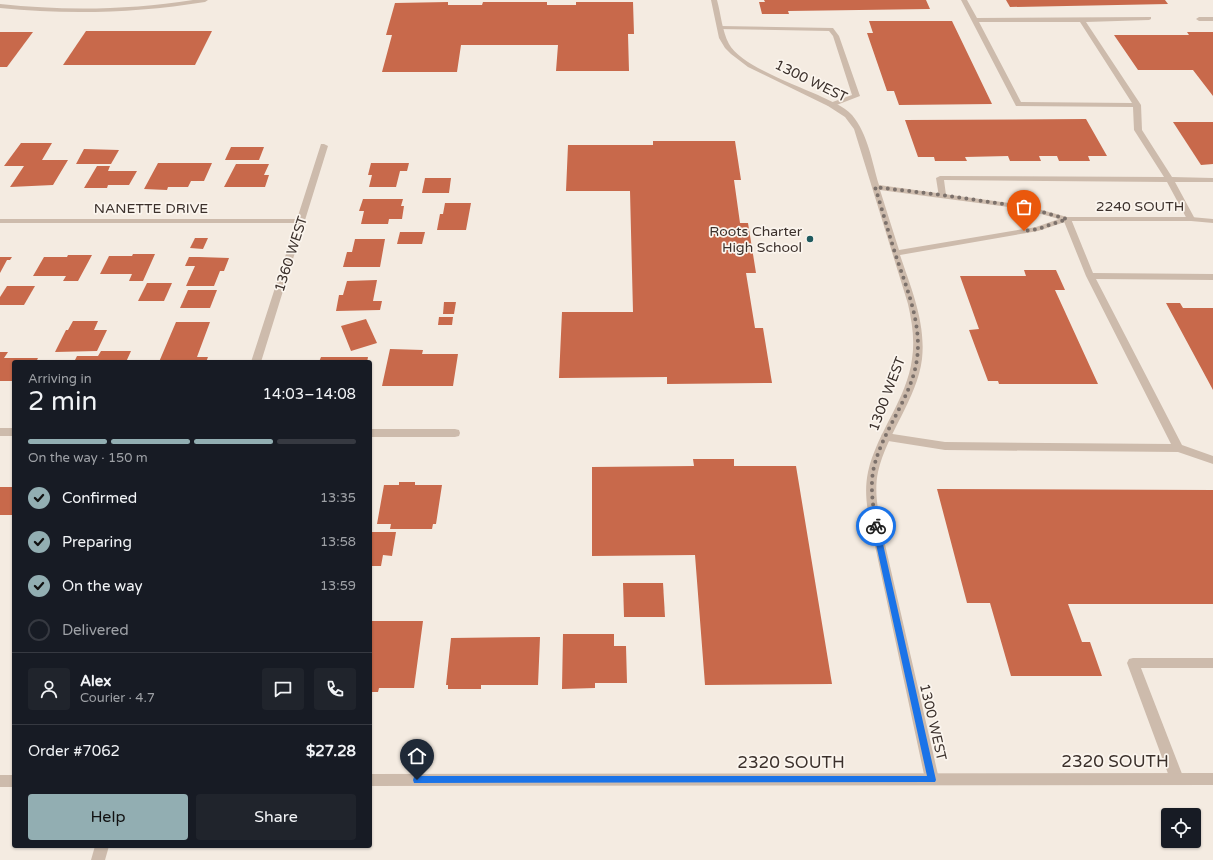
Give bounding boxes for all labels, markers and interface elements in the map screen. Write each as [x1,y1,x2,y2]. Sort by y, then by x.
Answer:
street label: 1300 WEST [772,56,850,106]
pin [1007,190,1041,231]
icon: bag [1013,196,1035,218]
street label: 2240 SOUTH [1096,198,1184,215]
street label: NANETTE DRIVE [94,200,208,217]
street label: 1360 WEST [271,214,311,294]
place label: Roots Charter High School [709,223,803,256]
marker: Roots Charter High School [805,234,815,244]
street label: 1300 WEST [865,354,909,434]
text: Arriving in [28,371,92,387]
text: 14:03–14:08 [263,385,356,403]
text: 2 min [28,386,97,417]
text: On the way · 150 m [28,450,148,466]
icon: check [28,487,50,509]
text: Confirmed [62,489,137,507]
text: 13:35 [320,490,356,506]
courier [856,506,896,546]
icon: bike [865,515,887,537]
icon: check [28,531,50,553]
text: Preparing [62,533,132,551]
text: 13:58 [320,534,356,550]
icon: check [28,575,50,597]
text: On the way [62,577,142,595]
text: 13:59 [320,578,356,594]
text: Delivered [62,621,129,639]
button: person [28,668,70,710]
button: chat [262,668,304,710]
button: phone [314,668,356,710]
text: Alex [80,672,111,690]
street label: 1300 WEST [916,682,950,763]
text: Courier · 4.7 [80,690,155,706]
pin [400,739,434,780]
text: Order #7062 [28,742,120,760]
text: $27.28 [306,742,356,760]
icon: home [406,745,428,767]
street label: 2320 SOUTH [1061,751,1169,772]
street label: 2320 SOUTH [737,752,845,773]
button: Help [28,794,188,840]
button: Share [196,794,356,840]
map controls [1161,808,1201,848]
button: locate [1161,808,1201,848]

